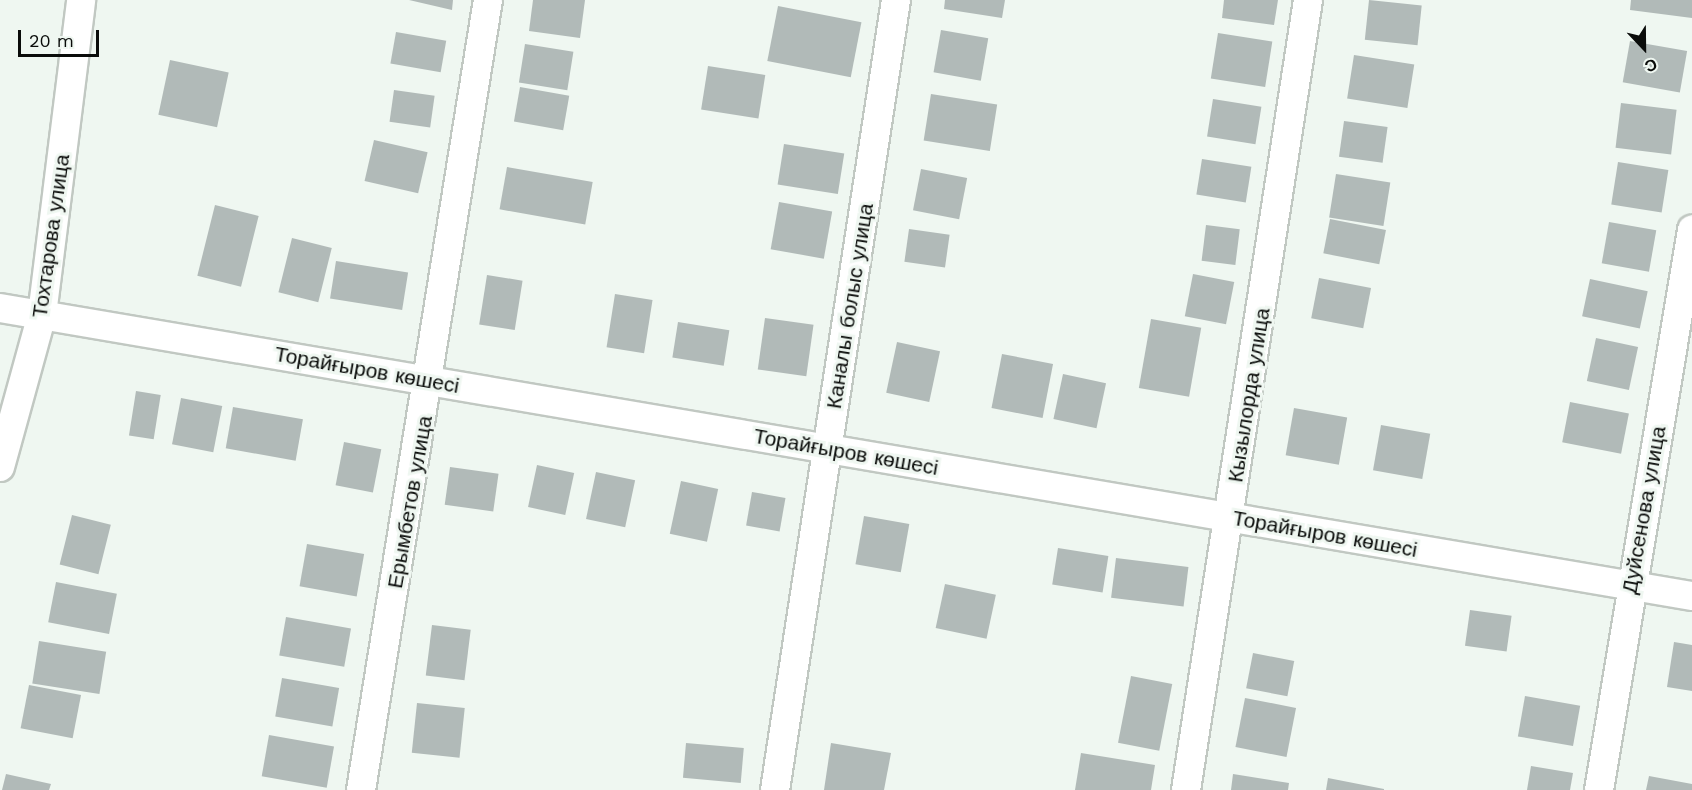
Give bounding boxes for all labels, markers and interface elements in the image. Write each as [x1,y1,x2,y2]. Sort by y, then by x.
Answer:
scale bar [21,18,102,56]
north arrow [1614,18,1674,78]
text: 20 m [29,30,74,51]
text: С [1642,54,1660,76]
street label: Тохтарова улица [27,153,75,319]
street label: Каналы болыс улица [821,201,879,411]
street label: Кызылорда улица [1223,306,1275,484]
street label: Торайғыров көшесі [273,341,461,399]
street label: Ерымбетов улица [382,414,438,590]
street label: Торайғыров көшесі [752,423,940,481]
street label: Дуйсенова улица [1617,424,1671,596]
street label: Торайғыров көшесі [1231,505,1419,563]

